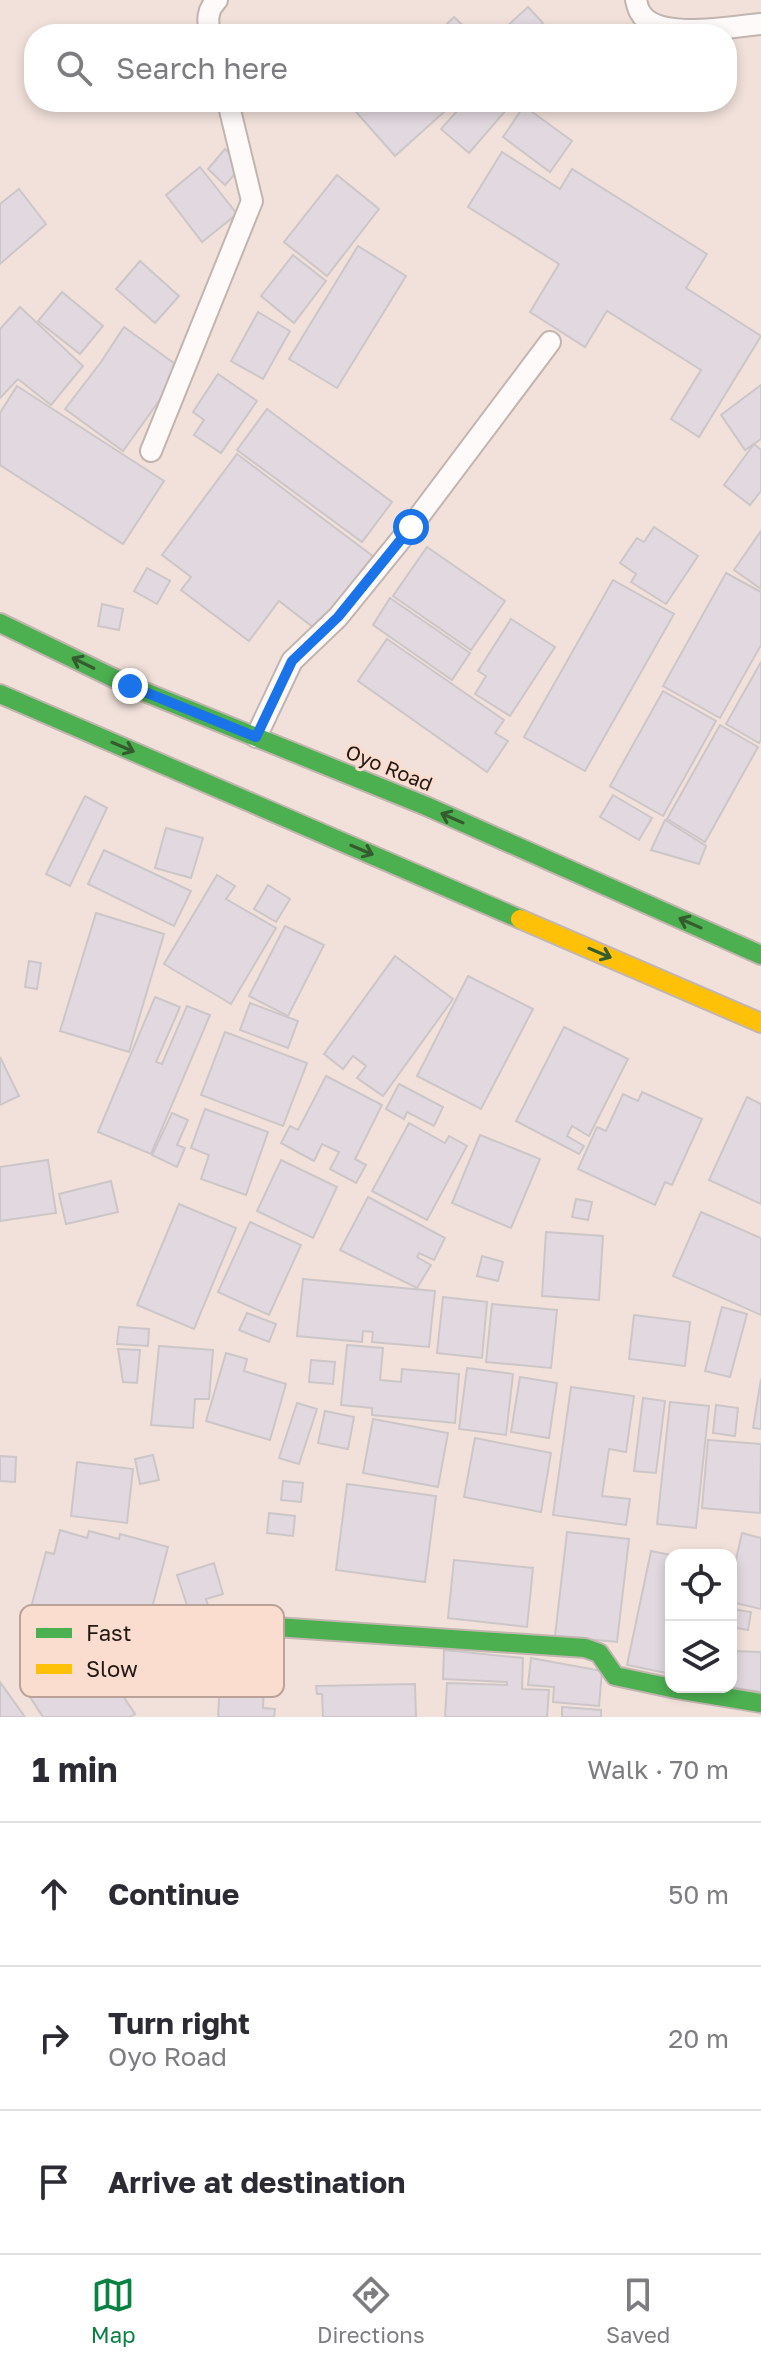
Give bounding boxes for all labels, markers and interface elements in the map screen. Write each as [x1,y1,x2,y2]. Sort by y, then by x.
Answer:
search box [24,24,737,112]
icon: search [52,46,96,90]
text: Search here [116,50,288,86]
route start [393,509,429,545]
one-way arrow [71,655,95,670]
route end [112,668,148,704]
street label: Oyo Road [342,739,436,795]
one-way arrow [110,740,135,755]
one-way arrow [440,809,465,824]
one-way arrow [349,844,373,859]
one-way arrow [678,915,702,930]
one-way arrow [587,947,612,962]
map controls [665,1549,737,1693]
button: locate [665,1549,737,1621]
legend [20,1605,284,1697]
text: Fast [86,1619,132,1646]
button: layers [665,1621,737,1693]
text: Slow [86,1655,138,1682]
text: 1 min [32,1749,118,1789]
text: Walk · 70 m [587,1754,729,1785]
icon: ahead [32,1872,76,1916]
text: Continue [108,1876,239,1912]
text: 50 m [668,1879,729,1910]
text: Turn right [108,2005,250,2041]
icon: right [32,2016,76,2060]
text: 20 m [668,2023,729,2054]
text: Oyo Road [108,2041,227,2072]
icon: arrive [32,2160,76,2204]
text: Arrive at destination [108,2164,405,2200]
tab: Map [91,2273,136,2348]
tab: Directions [317,2273,425,2348]
tab: Saved [606,2273,670,2348]

